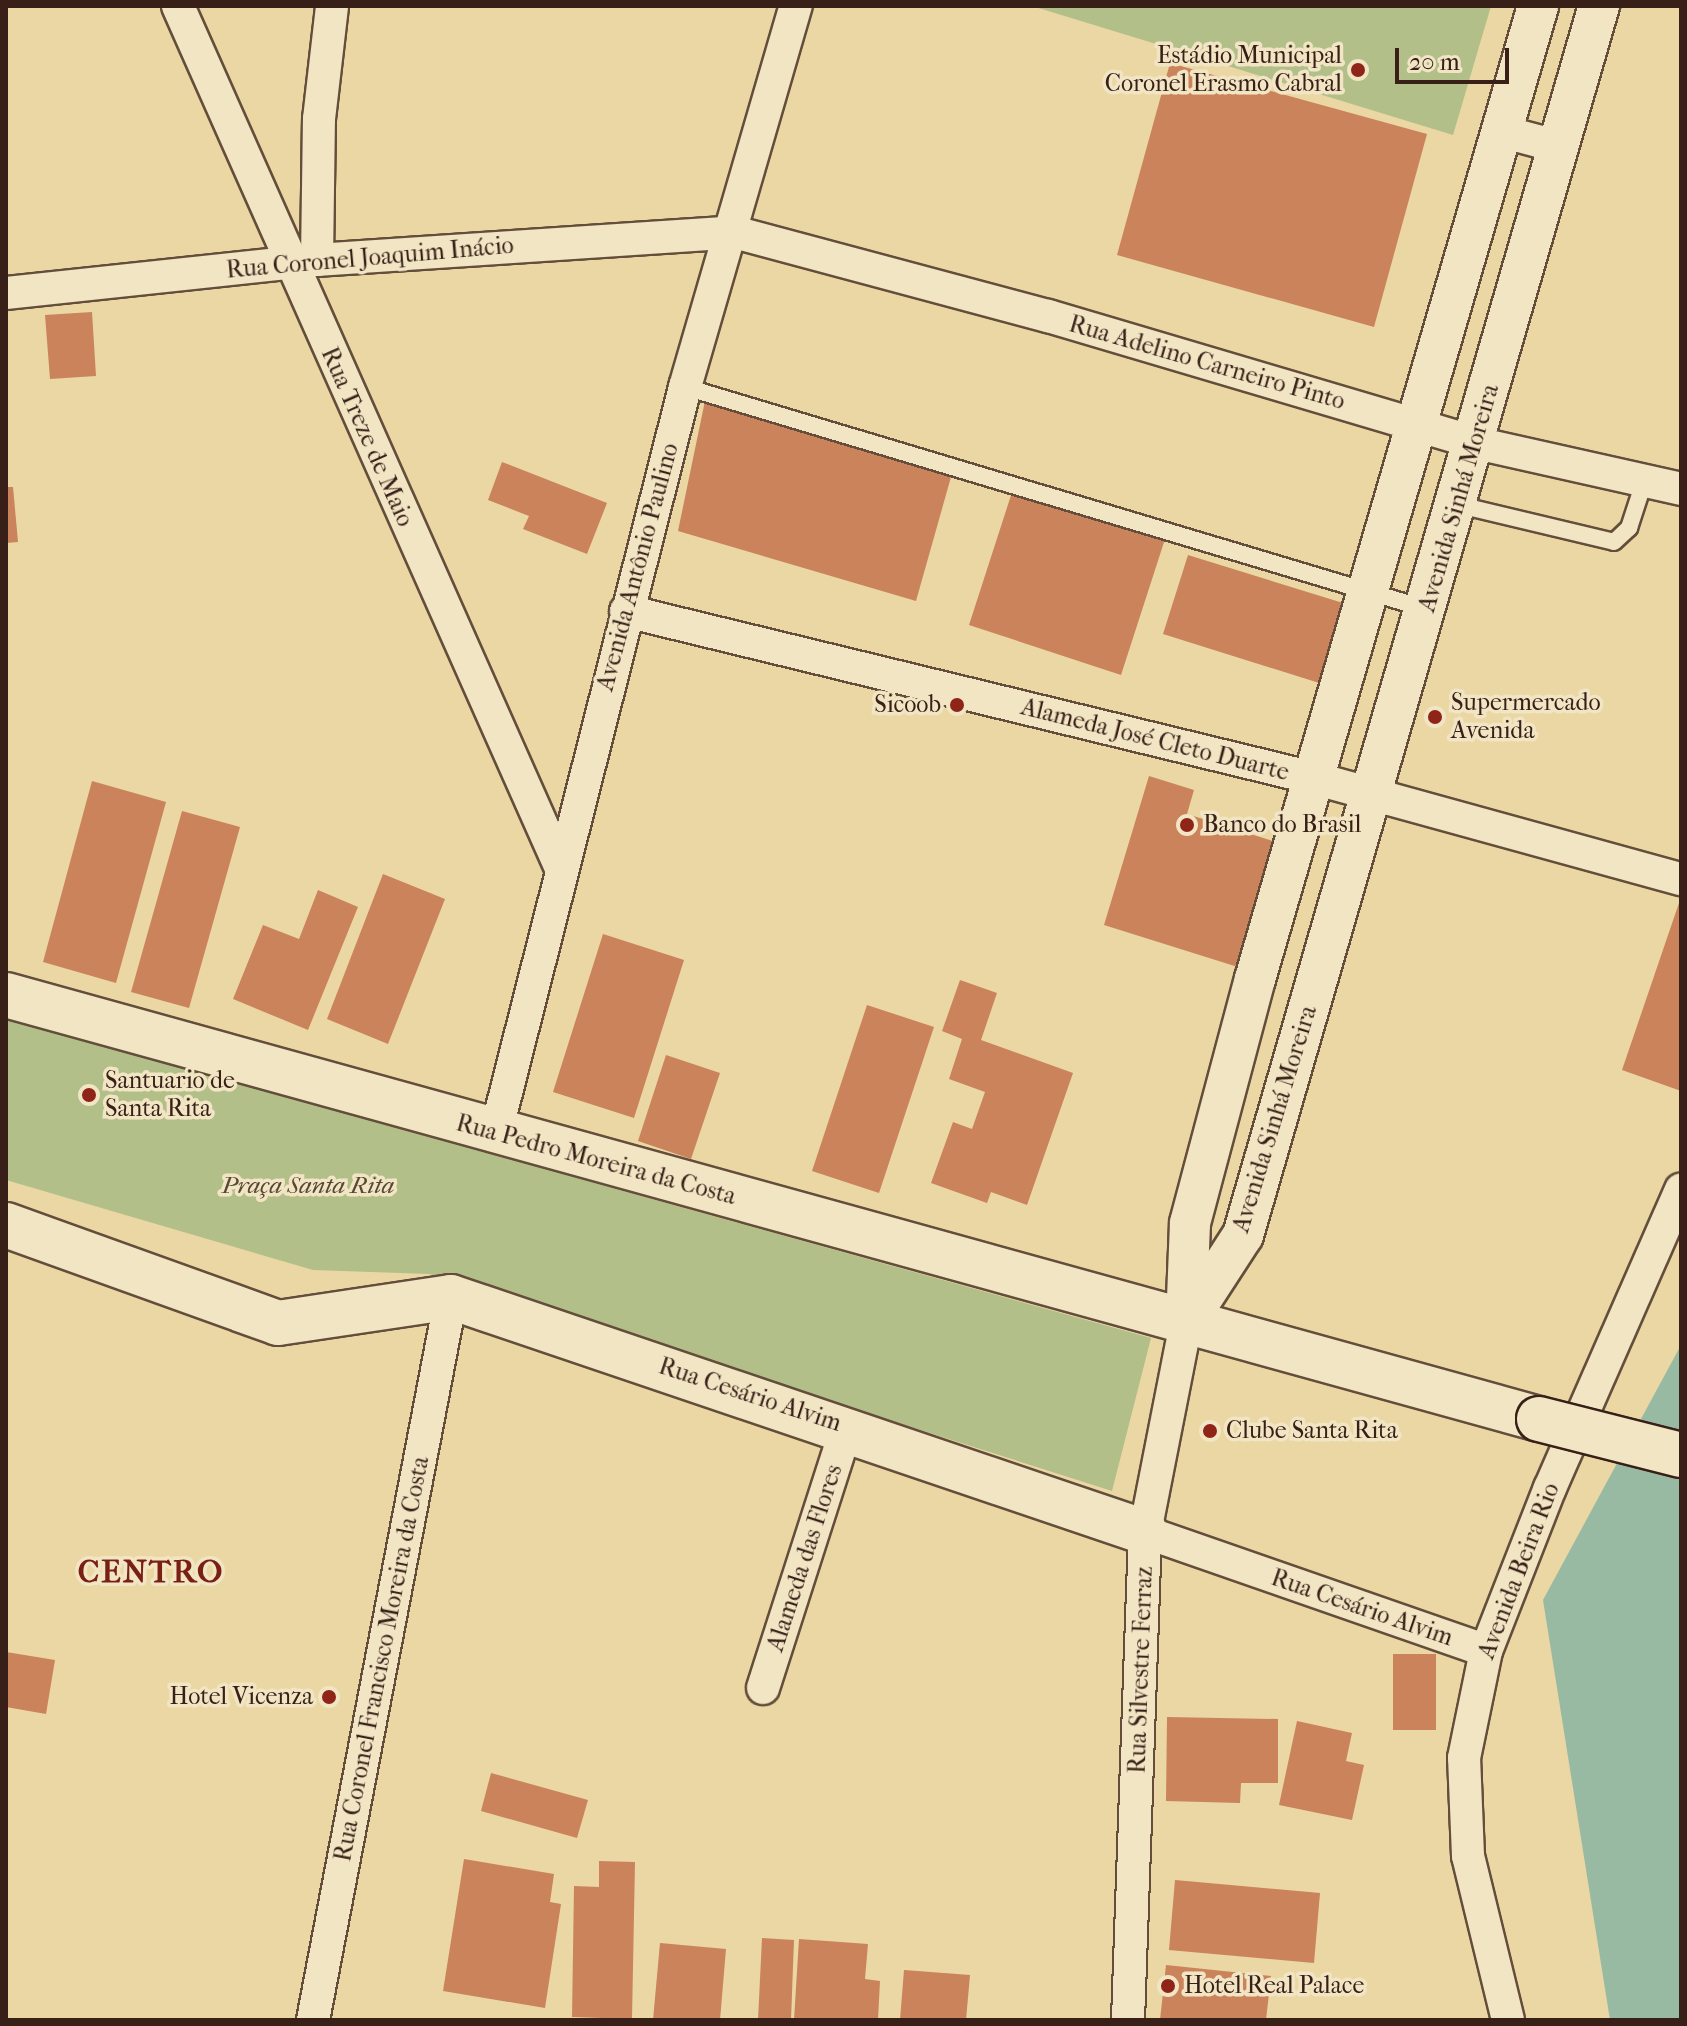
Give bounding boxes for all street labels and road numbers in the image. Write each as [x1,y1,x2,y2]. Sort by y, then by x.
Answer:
street label: Rua Coronel Joaquim Inácio [225,231,515,285]
street label: Rua Adelino Carneiro Pinto [1066,310,1348,416]
street label: Rua Treze de Maio [315,343,419,531]
street label: Avenida Sinhá Moreira [1413,381,1505,615]
street label: Avenida Antônio Paulino [591,440,685,694]
street label: Alameda José Cleto Duarte [1018,693,1292,787]
street label: Avenida Sinhá Moreira [1227,1002,1323,1236]
street label: Rua Pedro Moreira da Costa [453,1109,739,1211]
street label: Rua Cesário Alvim [655,1352,845,1438]
street label: Rua Coronel Francisco Moreira da Costa [329,1454,435,1864]
street label: Alameda das Flores [761,1461,849,1655]
street label: Avenida Beira Rio [1472,1479,1566,1663]
street label: Rua Cesário Alvim [1267,1563,1457,1653]
street label: Rua Silvestre Ferraz [1123,1566,1159,1774]

